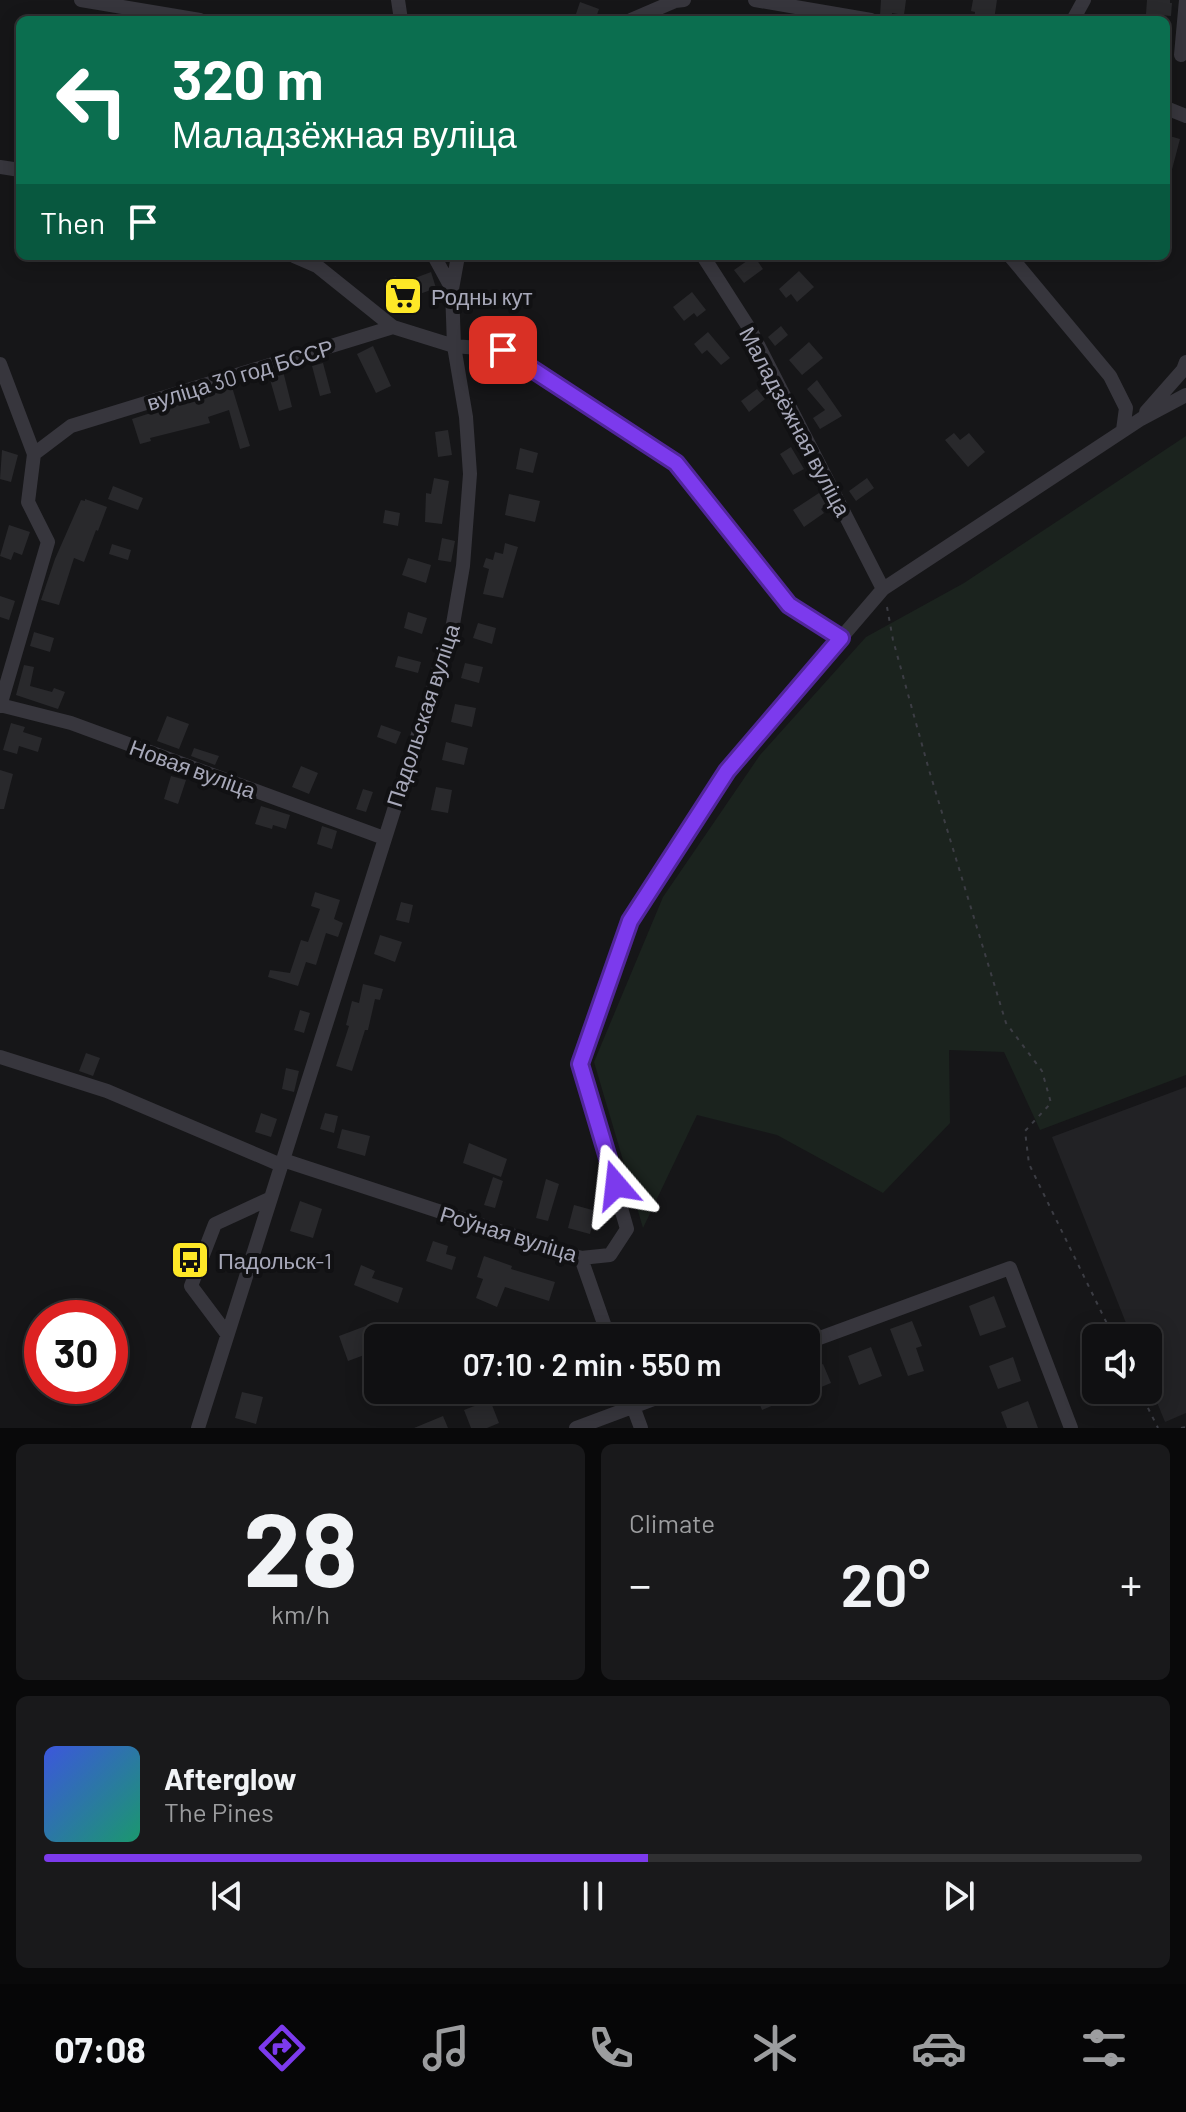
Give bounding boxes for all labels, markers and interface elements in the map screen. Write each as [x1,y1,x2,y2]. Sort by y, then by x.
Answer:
text: 320 m [172,44,323,111]
icon: left [40,48,144,152]
text: Маладзёжная вуліца [172,112,517,155]
icon: arrive [121,200,165,244]
text: Then [40,204,105,240]
supermarket icon: Родны кут [382,275,424,317]
place label: Родны кут [431,283,533,310]
pin [469,316,537,384]
street label: Маладзёжная вуліца [734,322,857,521]
icon: arrive [481,328,525,372]
street label: вуліца 30 год БССР [143,333,337,416]
street label: Падольская вуліца [380,619,465,810]
street label: Новая вуліца [126,733,260,804]
position arrow [574,1143,658,1227]
street label: Роўная вуліца [437,1200,581,1267]
bus stop icon: Падольск-1 [169,1239,211,1281]
place label: Падольск-1 [218,1247,332,1274]
speed limit sign: 30 [24,1300,128,1404]
map controls [1082,1324,1162,1404]
button: sound [1082,1324,1162,1404]
text: 07:10 · 2 min · 550 m [463,1346,721,1382]
text: 28 [243,1483,358,1608]
text: Climate [629,1507,715,1538]
text: 20° [841,1547,930,1619]
text: − [629,1557,651,1610]
text: + [1120,1557,1142,1610]
text: km/h [271,1598,330,1629]
text: Afterglow [164,1760,297,1796]
text: The Pines [164,1796,274,1827]
icon: previous [205,1874,249,1918]
icon: pause [571,1874,615,1918]
icon: next [937,1874,981,1918]
icon: directions [254,2020,310,2076]
icon: music [418,2020,474,2076]
icon: phone [583,2020,639,2076]
icon: climate [747,2020,803,2076]
icon: car [911,2020,967,2076]
icon: filters [1076,2020,1132,2076]
text: 07:08 [54,2027,146,2070]

